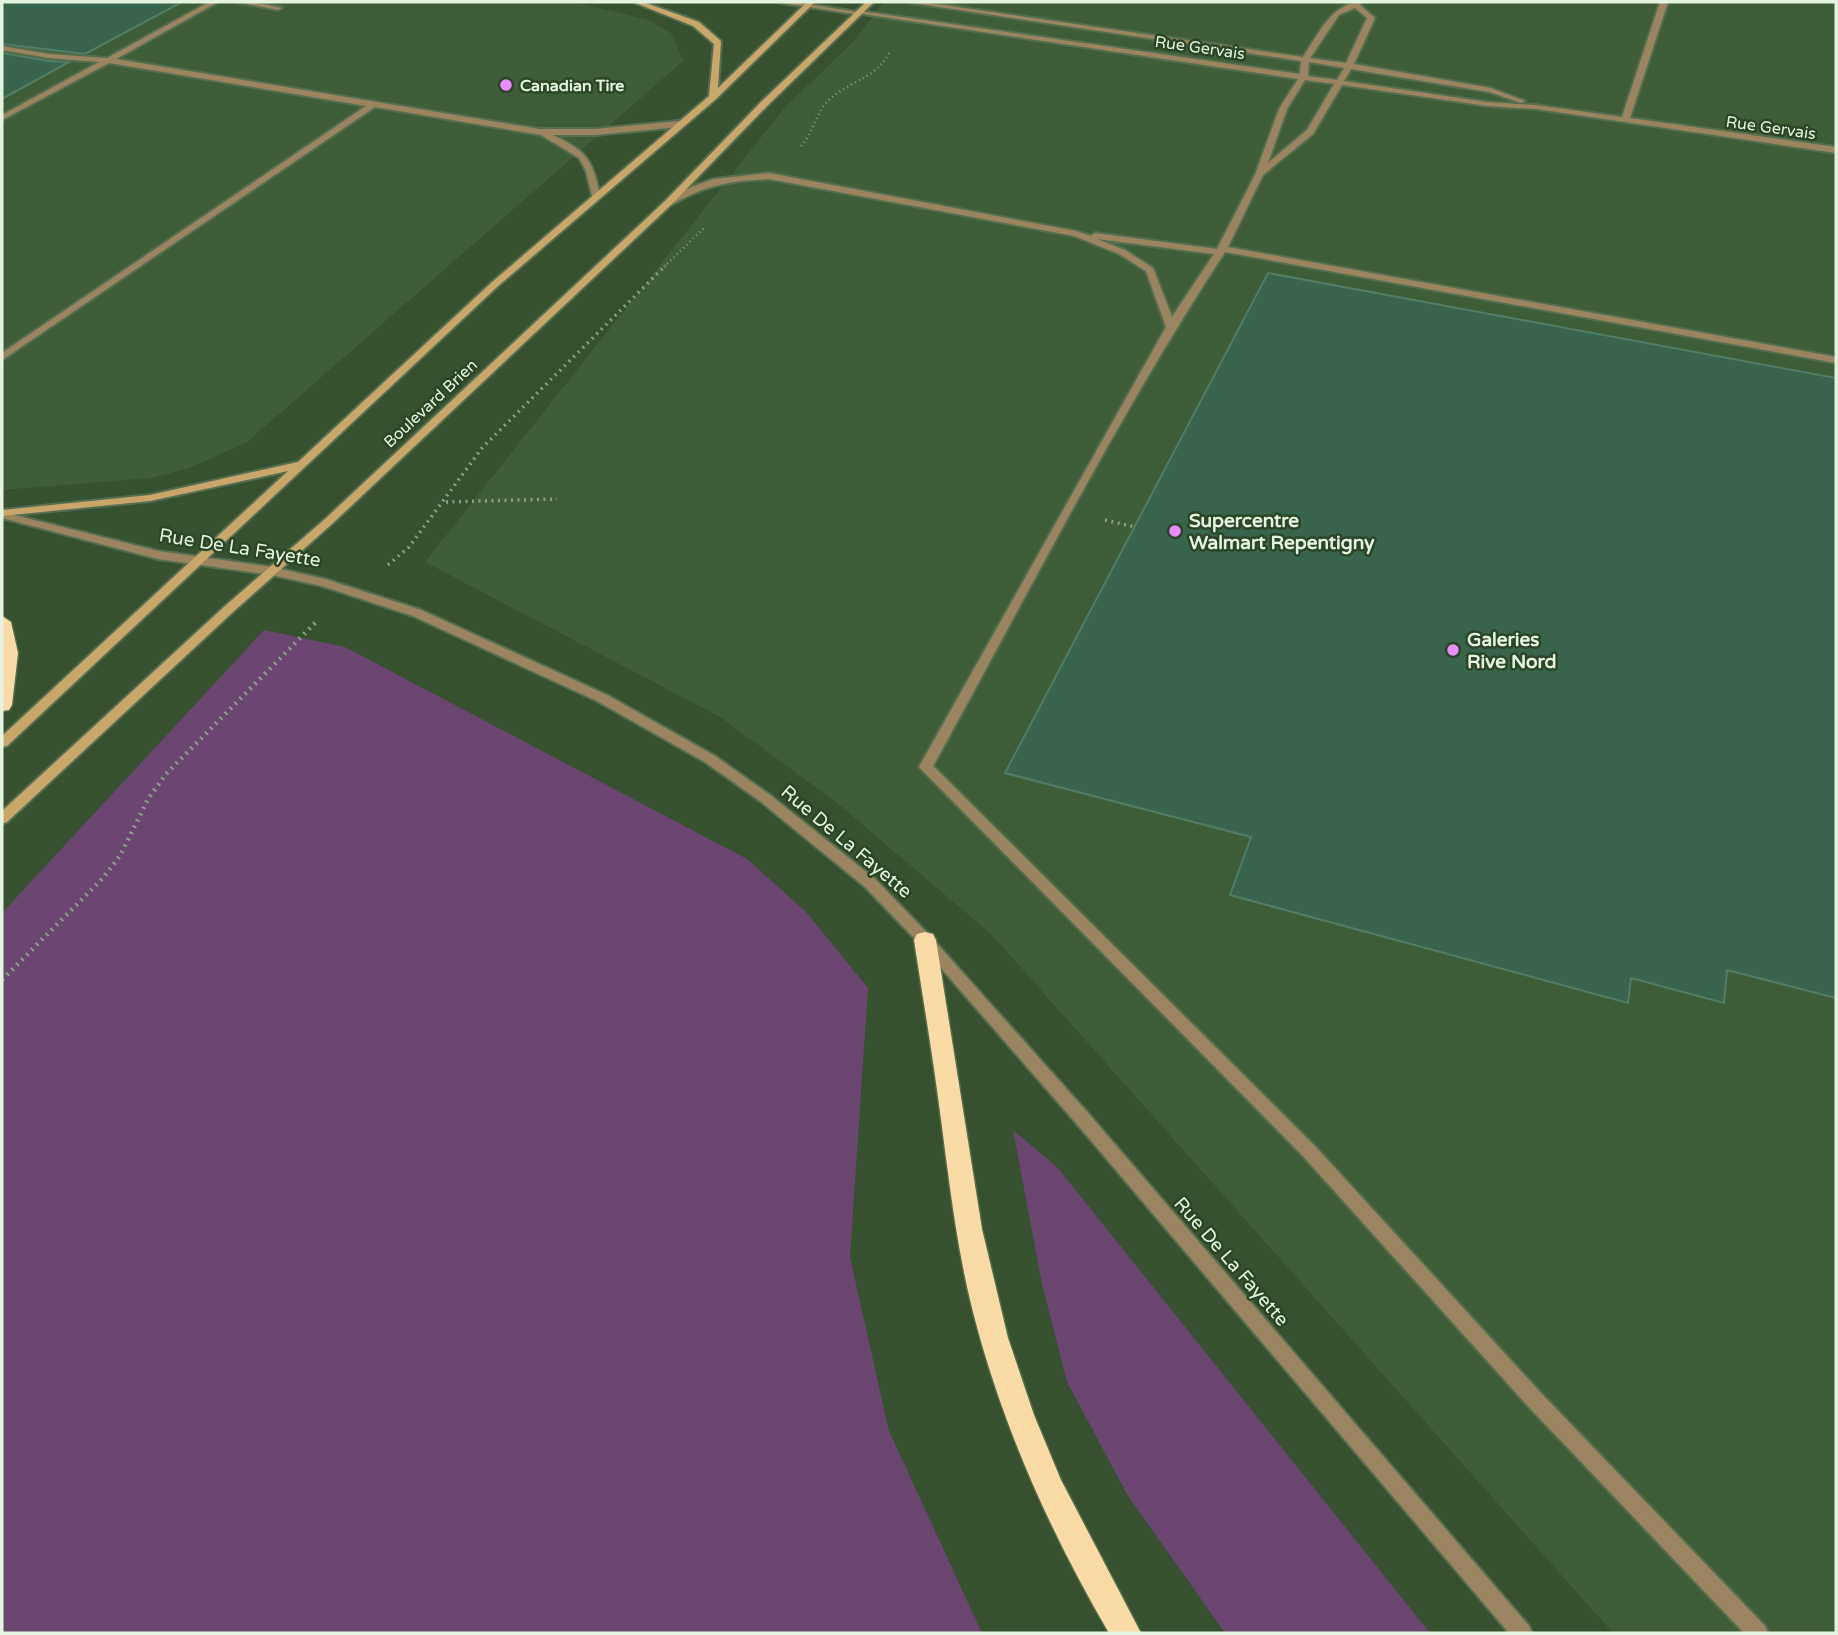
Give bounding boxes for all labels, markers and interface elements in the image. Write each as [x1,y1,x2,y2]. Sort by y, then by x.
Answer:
street label: Rue Gervais [1154,32,1246,64]
place label: Canadian Tire [520,76,624,96]
marker: Canadian Tire [498,77,514,93]
street label: Rue Gervais [1725,112,1817,144]
street label: Boulevard Brien [380,355,482,452]
place label: Supercentre Walmart Repentigny [1189,510,1375,555]
marker: Supercentre Walmart Repentigny [1167,523,1183,539]
street label: Rue De La Fayette [157,524,322,572]
place label: Galeries Rive Nord [1467,629,1556,673]
marker: Galeries Rive Nord [1445,642,1461,658]
street label: Rue De La Fayette [777,781,916,903]
street label: Rue De La Fayette [1169,1193,1293,1331]

